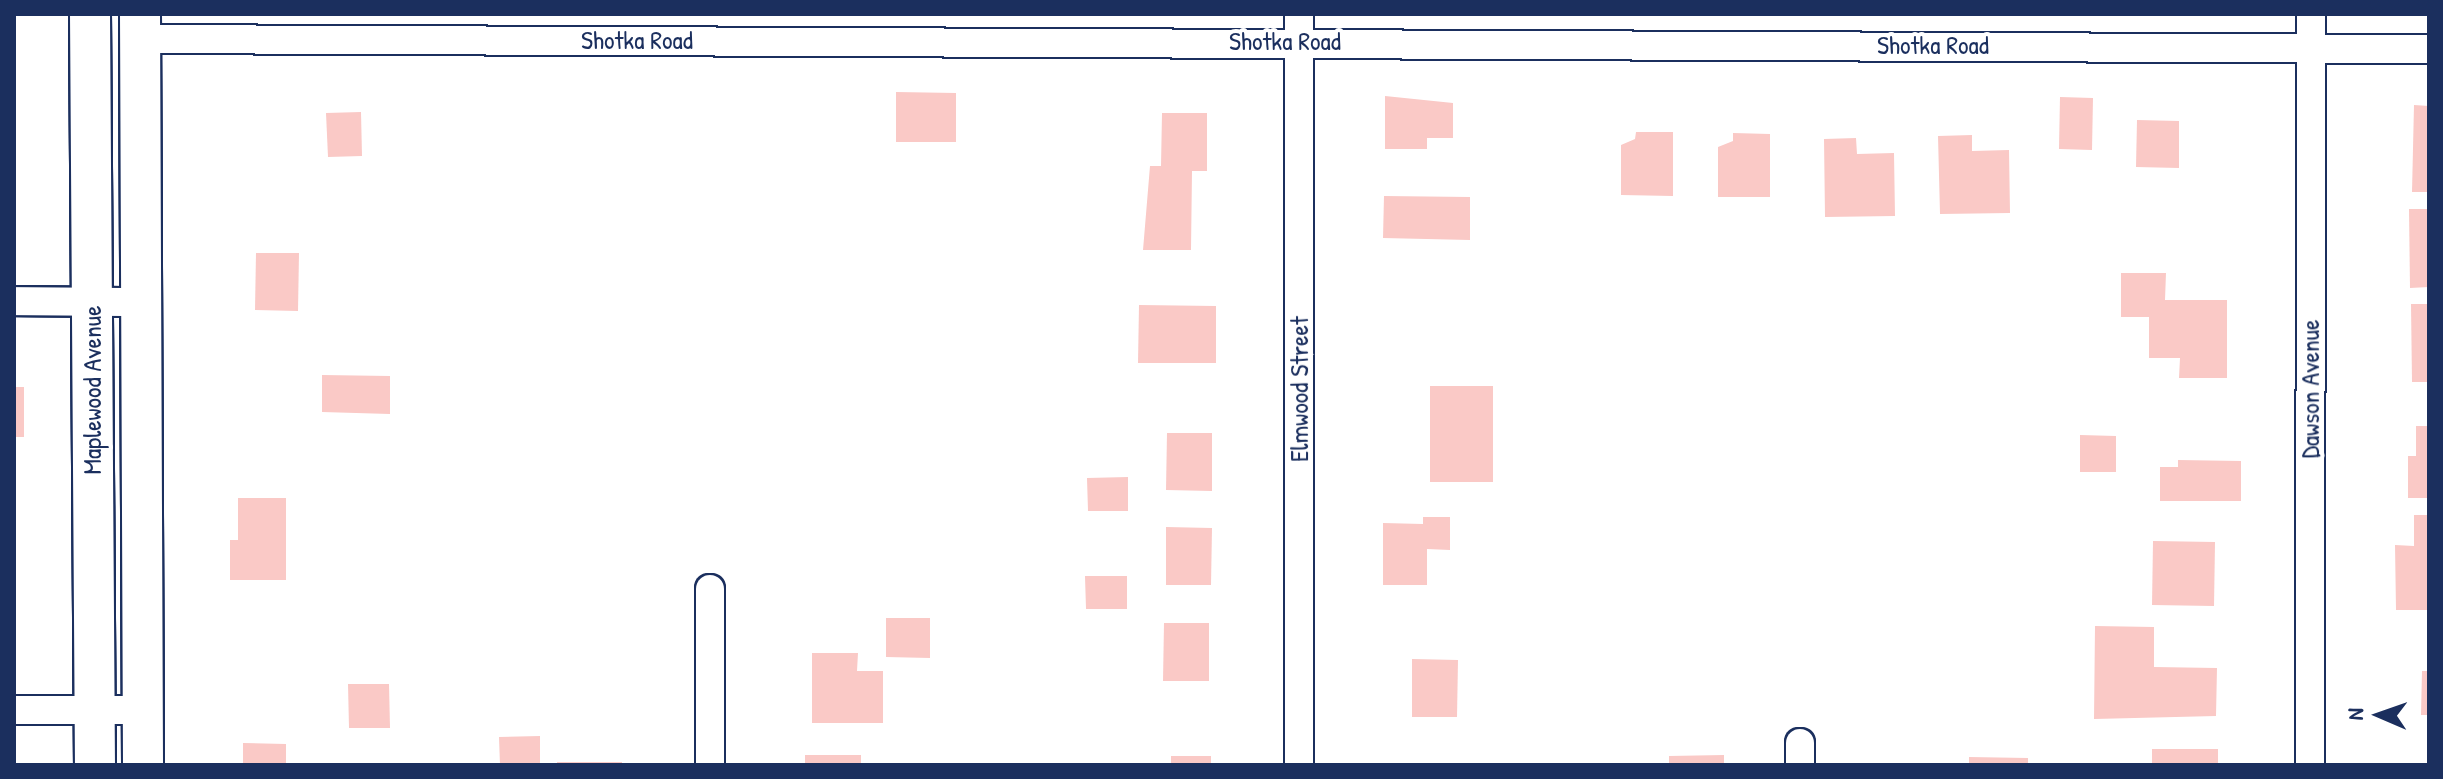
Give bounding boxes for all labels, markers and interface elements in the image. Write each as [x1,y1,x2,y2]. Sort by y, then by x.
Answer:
street label: Shotka Road [581,24,693,56]
street label: Shotka Road [1229,25,1341,57]
street label: Shotka Road [1877,29,1989,61]
street label: Maplewood Avenue [76,305,108,475]
street label: Elmwood Street [1283,316,1315,462]
street label: Dawson Avenue [2294,320,2326,458]
north arrow [2339,675,2419,755]
text: N [2340,708,2370,721]

